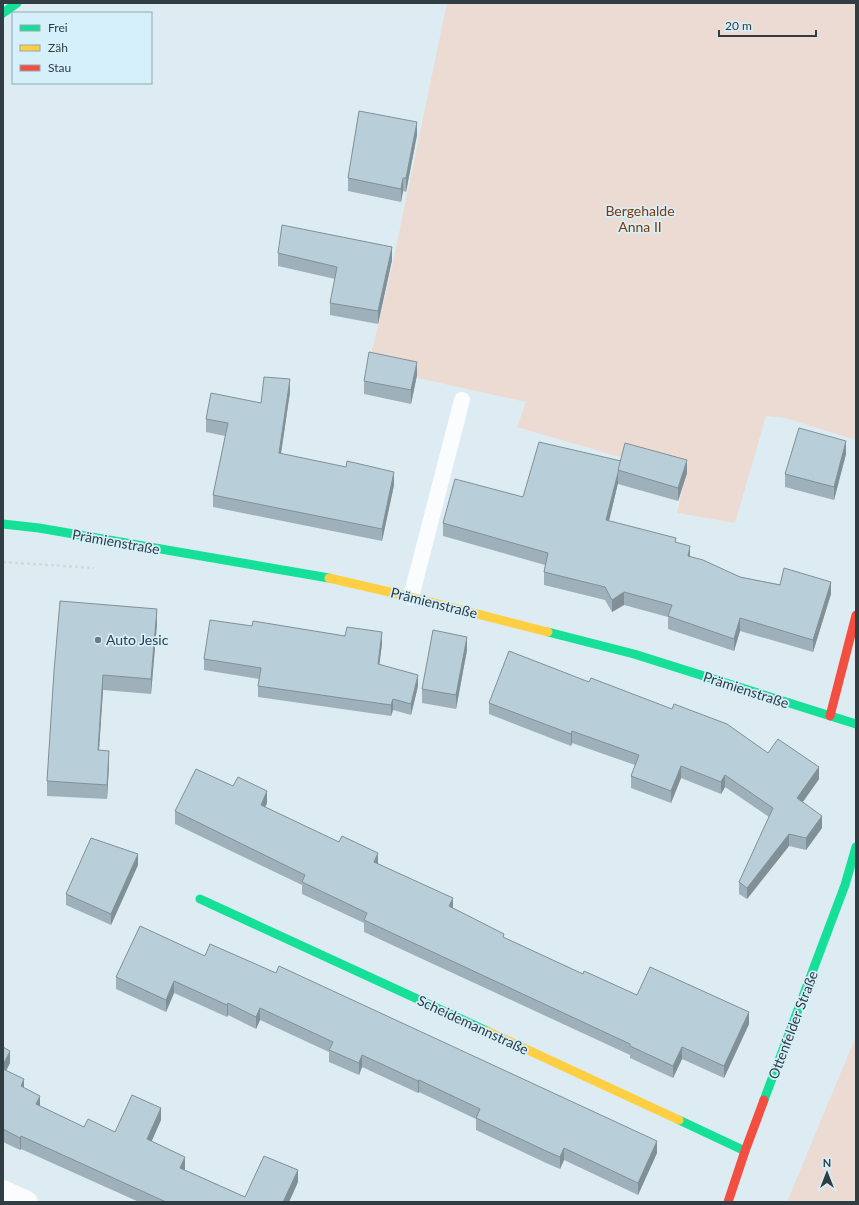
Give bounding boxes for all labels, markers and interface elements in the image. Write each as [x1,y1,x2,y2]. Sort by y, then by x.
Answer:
legend [12,12,152,84]
scale bar [719,12,816,38]
text: 20 m [725,18,752,33]
text: Frei [48,20,68,35]
text: Zäh [48,40,68,55]
text: Stau [48,60,71,75]
park label: Bergehalde Anna II [605,202,675,235]
street label: Prämienstraße [71,525,161,558]
street label: Prämienstraße [389,584,479,622]
place label: Auto Jesic [106,631,169,648]
marker: Auto Jesic [93,635,103,645]
street label: Prämienstraße [701,668,791,711]
street label: Ottenfelder Straße [764,968,821,1081]
street label: Scheidemannstraße [415,991,531,1058]
north arrow [807,1153,847,1193]
text: N [823,1156,831,1169]

